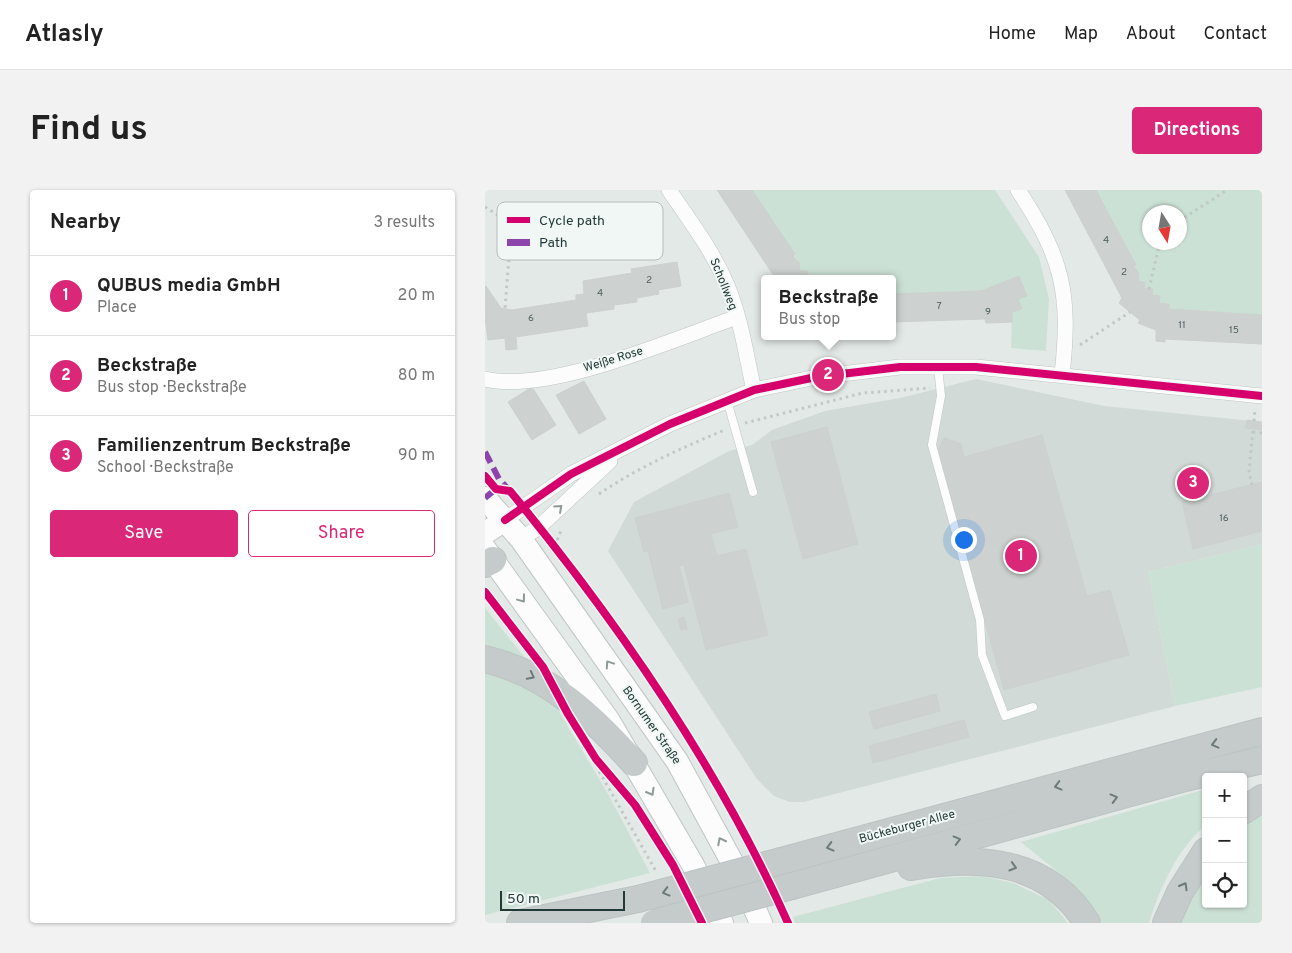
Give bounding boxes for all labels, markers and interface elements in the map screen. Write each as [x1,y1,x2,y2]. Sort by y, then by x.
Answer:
text: Atlasly [25,20,104,50]
text: Home [988,23,1036,46]
text: Map [1064,23,1098,46]
text: About [1126,23,1175,46]
text: Contact [1203,23,1267,46]
button: Directions [1132,107,1262,154]
text: Find us [30,108,148,152]
legend [497,202,663,260]
north arrow [1142,205,1187,250]
text: Nearby [50,209,121,236]
text: 3 results [373,213,435,233]
text: Cycle path [539,213,605,230]
house number: 4 [1103,234,1109,247]
text: Path [539,235,568,252]
street label: Schollweg [705,256,741,313]
house number: 2 [1121,266,1127,279]
text: QUBUS media GmbH [97,274,281,298]
house number: 2 [646,274,652,287]
popup [761,275,896,340]
text: 1 [63,286,69,306]
text: 20 m [398,286,435,306]
text: Beckstraße [778,286,879,310]
house number: 4 [597,287,603,300]
text: Place [97,298,137,318]
house number: 7 [936,300,942,313]
house number: 9 [985,306,991,319]
text: Bus stop [778,310,840,330]
house number: 6 [528,312,534,325]
house number: 11 [1178,319,1186,332]
house number: 15 [1229,324,1239,337]
street label: Weiße Rose [582,343,645,377]
text: Beckstraße [97,354,197,378]
pin: 2 [812,356,844,394]
text: 2 [61,366,71,386]
text: 80 m [398,366,435,386]
text: Bus stop · Beckstraße [97,378,247,398]
text: Familienzentrum Beckstraße [97,434,351,458]
text: 3 [61,446,71,466]
text: 90 m [398,446,435,466]
text: School · Beckstraße [97,458,234,478]
pin: 3 [1177,464,1209,502]
one-way arrow [554,505,563,514]
button: Save [50,510,238,557]
button: Share [248,510,435,557]
house number: 16 [1219,512,1229,525]
your location [951,527,977,553]
pin: 1 [1005,537,1037,575]
one-way arrow [516,593,524,602]
one-way arrow [606,660,616,669]
one-way arrow [525,670,534,680]
street label: Bornumer Straße [618,683,684,768]
one-way arrow [1211,738,1219,748]
map controls [1202,773,1247,908]
button: + [1202,773,1247,818]
one-way arrow [1054,780,1062,790]
one-way arrow [644,786,654,795]
one-way arrow [1109,793,1118,803]
street label: Bückeburger Allee [857,806,957,847]
button: − [1202,818,1247,863]
one-way arrow [953,836,961,846]
one-way arrow [717,838,727,847]
one-way arrow [826,842,834,852]
one-way arrow [1008,861,1017,871]
button: locate [1202,863,1247,908]
one-way arrow [1177,882,1187,891]
one-way arrow [662,886,671,896]
scale bar [500,888,625,911]
text: 50 m [507,891,540,908]

